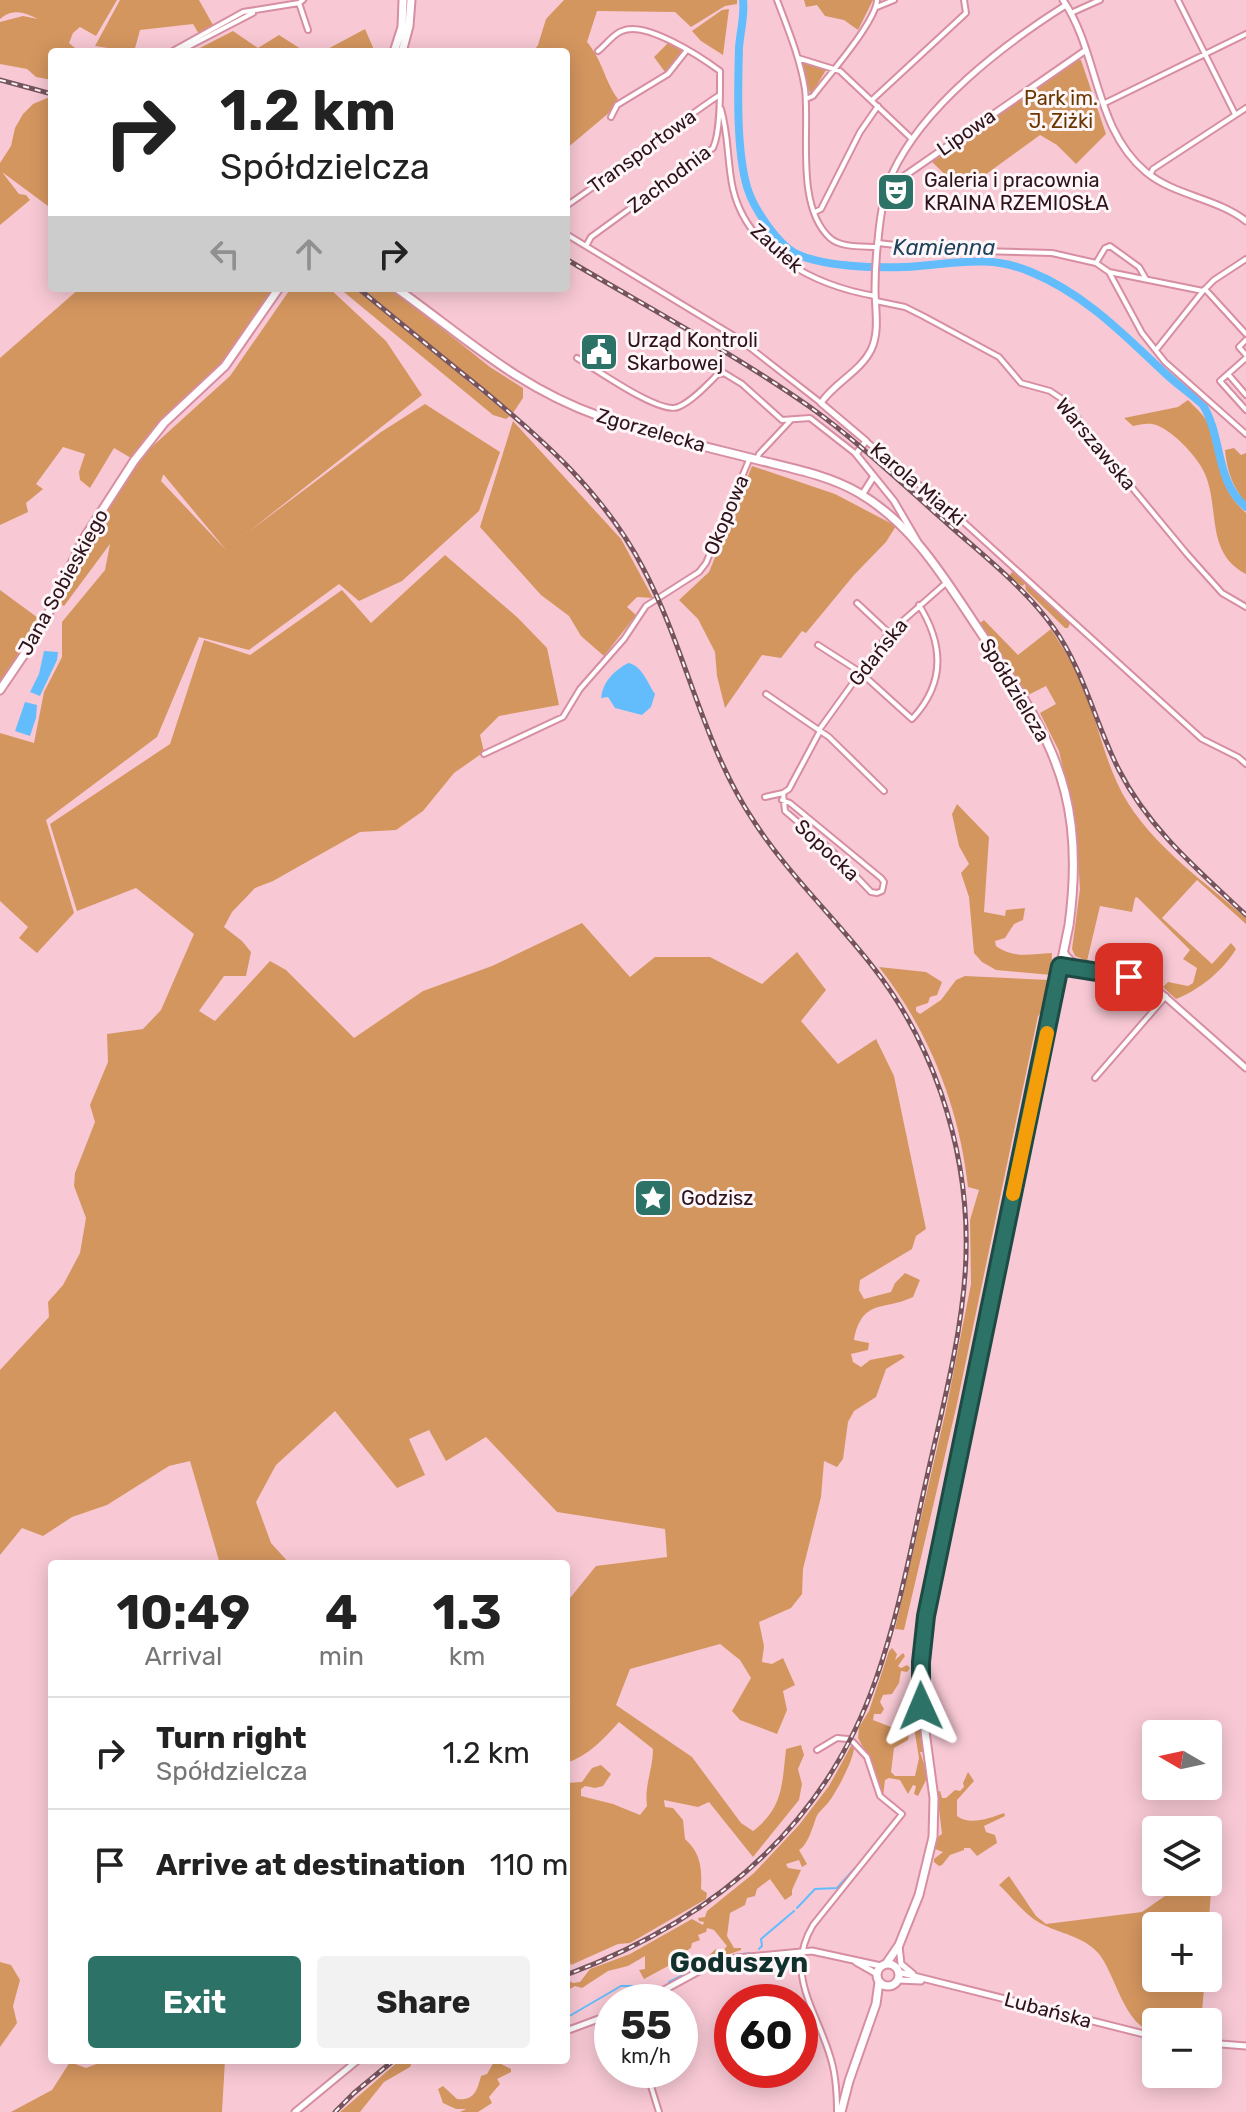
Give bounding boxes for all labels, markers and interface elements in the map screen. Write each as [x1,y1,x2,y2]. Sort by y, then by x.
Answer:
text: 1.2 km [220,78,396,144]
icon: right [88,80,192,184]
park label: Park im. J. Ziżki [1024,86,1098,133]
street label: Lipowa [932,103,1000,161]
street label: Transportowa [583,104,701,198]
street label: Zachodnia [623,140,715,218]
text: Spółdzielcza [220,145,430,188]
place label: Galeria i pracownia KRAINA RZEMIOSŁA [924,168,1109,215]
theatre icon: Galeria i pracownia KRAINA RZEMIOSŁA [875,171,917,213]
street label: Zaułek [746,218,809,278]
icon: left [203,232,247,276]
icon: ahead [287,232,331,276]
icon: right [371,232,415,276]
water label: Kamienna [893,234,995,261]
place label: Urząd Kontroli Skarbowej [627,328,758,375]
public building icon: Urząd Kontroli Skarbowej [578,331,620,373]
street label: Warszawska [1051,393,1141,495]
street label: Zgorzelecka [594,403,708,457]
street label: Karola Miarki [865,437,971,531]
street label: Okopowa [698,471,754,559]
street label: Jana Sobieskiego [13,505,113,659]
street label: Gdańska [843,613,913,691]
street label: Spółdzielcza [975,634,1055,746]
street label: Sopocka [790,814,864,886]
pin [1095,943,1163,1011]
icon: arrive [1107,955,1151,999]
place icon: Godzisz [632,1177,674,1219]
place label: Godzisz [681,1186,753,1210]
text: 10:49 [116,1584,250,1641]
text: 4 [325,1584,358,1641]
text: 1.3 [432,1584,502,1641]
text: Arrival [144,1641,222,1672]
text: min [319,1641,364,1672]
text: km [449,1641,485,1672]
position arrow [879,1664,963,1748]
text: Turn right [156,1720,307,1756]
north arrow [1142,1720,1222,1800]
map controls [1142,1720,1222,2088]
icon: right [88,1731,132,1775]
text: 1.2 km [442,1735,530,1771]
text: Spółdzielcza [156,1756,308,1787]
button: layers [1142,1816,1222,1896]
icon: arrive [88,1843,132,1887]
text: Arrive at destination [156,1847,466,1883]
text: 110 m [490,1847,568,1883]
button: + [1142,1912,1222,1992]
district label: Goduszyn [670,1946,808,1979]
button: Exit [88,1956,301,2048]
button: Share [317,1956,530,2048]
speed limit sign: 60 [714,1984,818,2088]
street label: Lubańska [1002,1987,1094,2033]
text: 55 [620,2002,672,2049]
button: − [1142,2008,1222,2088]
text: km/h [621,2044,671,2068]

